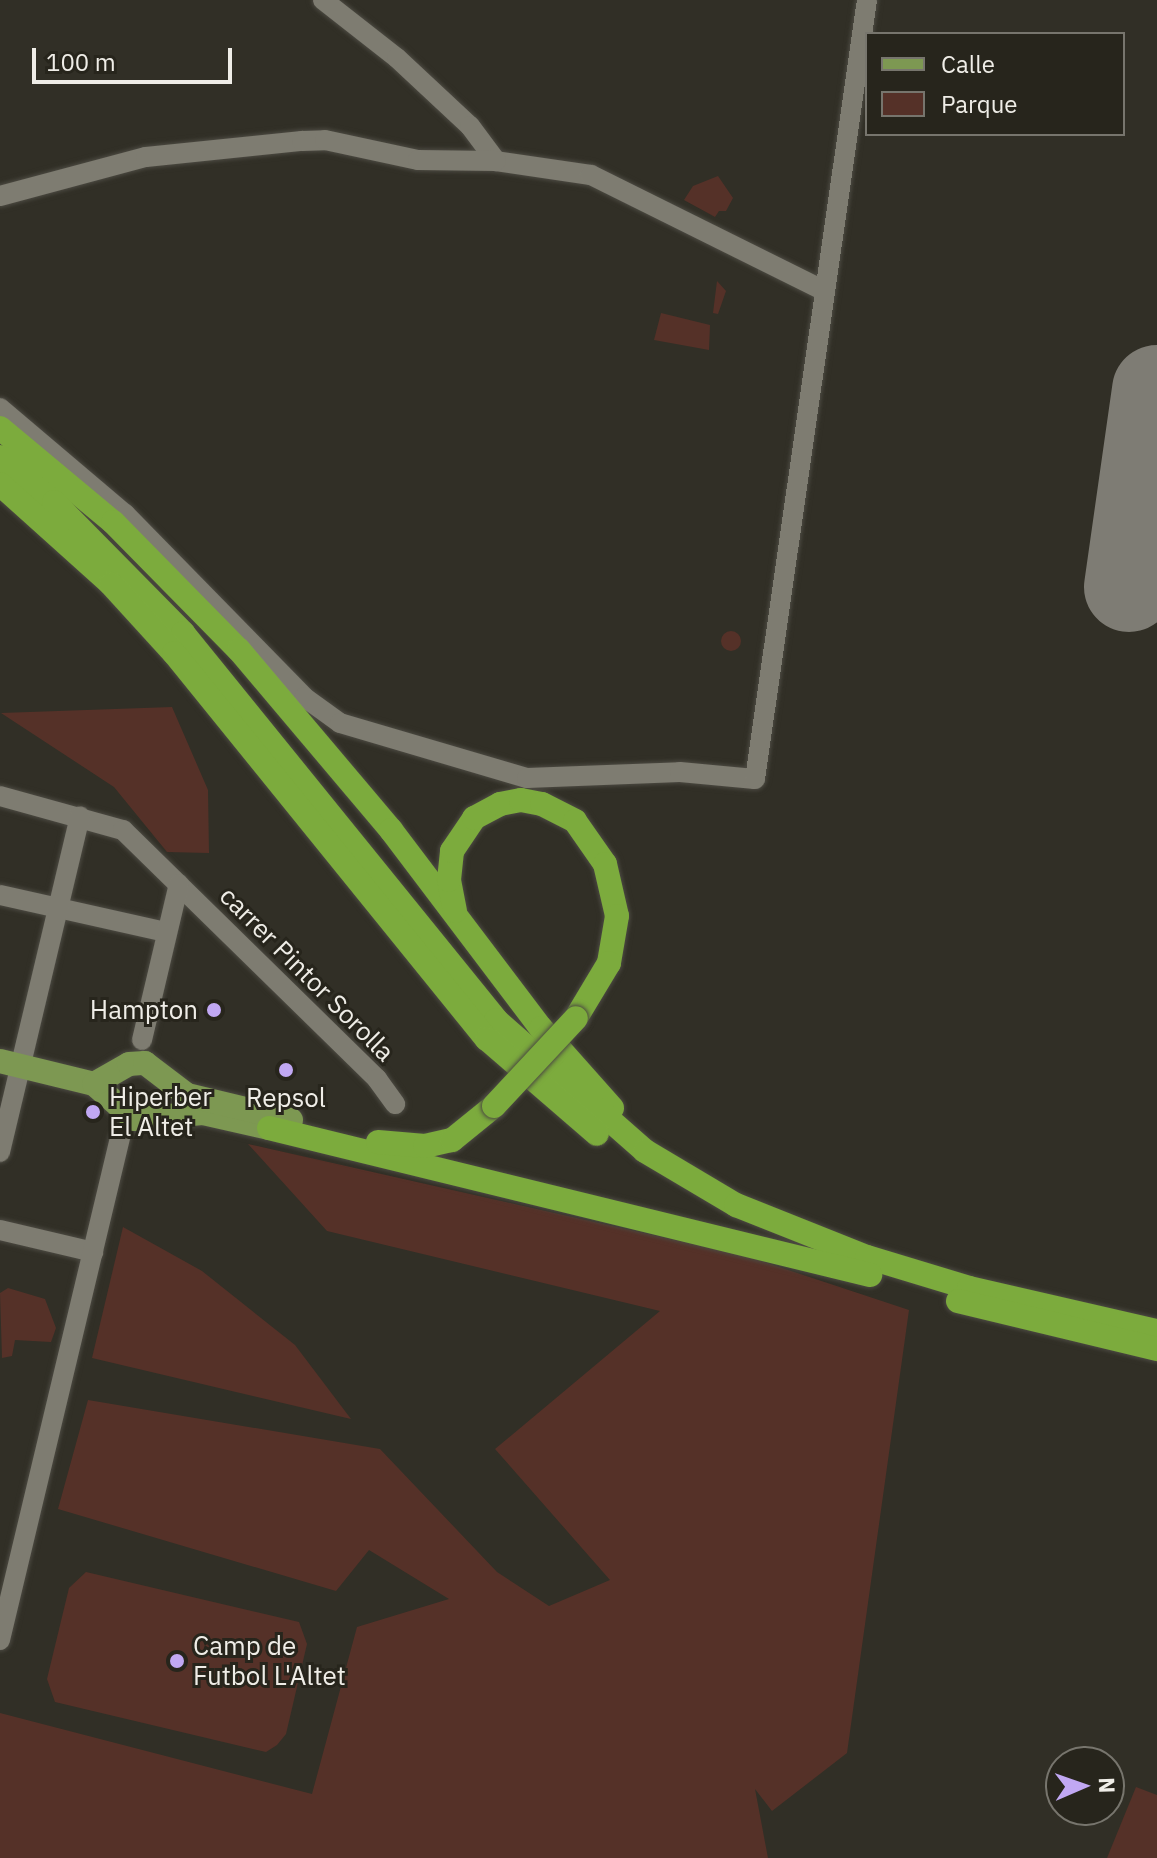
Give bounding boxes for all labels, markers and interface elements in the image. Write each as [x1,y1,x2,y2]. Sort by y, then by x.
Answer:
scale bar [36,32,236,82]
legend [865,32,1125,136]
text: 100 m [46,46,116,78]
text: Calle [941,48,995,80]
text: Parque [941,88,1018,120]
street label: carrer Pintor Sorolla [213,880,401,1068]
place label: Hampton [90,994,198,1026]
marker: Hampton [205,1001,223,1019]
marker: Repsol [277,1061,295,1079]
place label: Hiperber El Altet [109,1081,212,1142]
place label: Repsol [246,1082,326,1114]
marker: Hiperber El Altet [84,1103,102,1121]
place label: Camp de Futbol L'Altet [193,1630,346,1692]
marker: Camp de Futbol L'Altet [168,1652,186,1670]
north arrow [1045,1746,1125,1826]
text: N [1093,1777,1122,1794]

